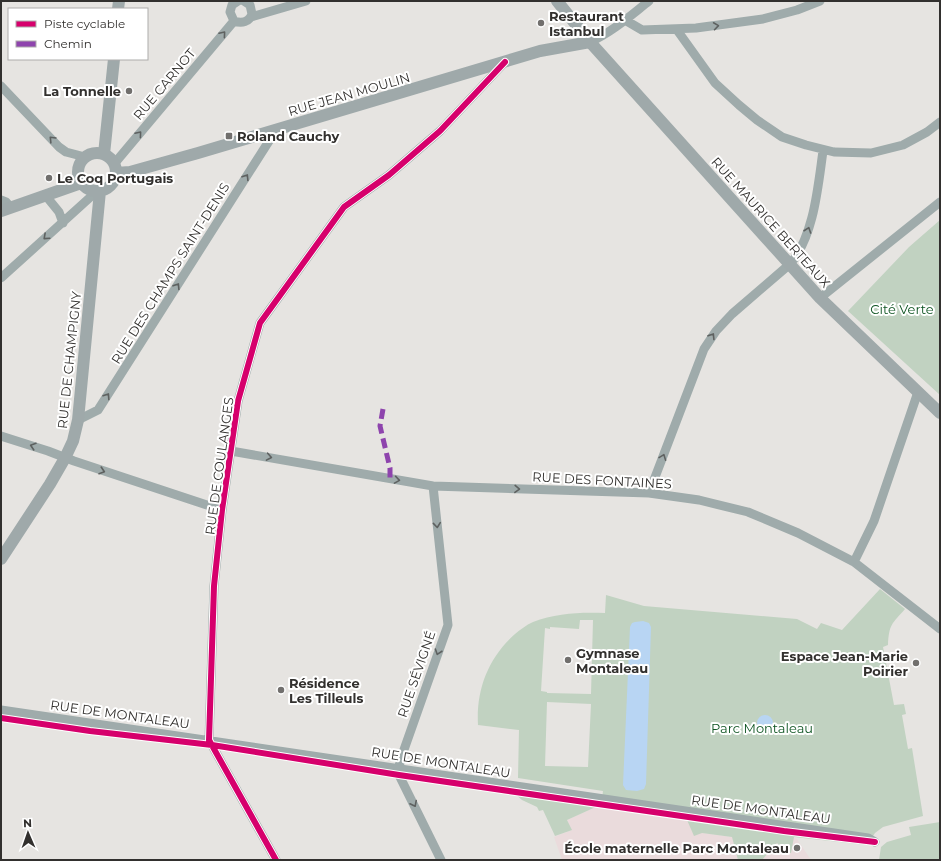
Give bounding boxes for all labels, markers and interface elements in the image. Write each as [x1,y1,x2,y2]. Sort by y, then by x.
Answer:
legend [8,8,148,60]
place label: Restaurant Istanbul [549,8,624,39]
text: Piste cyclable [44,16,125,31]
marker: Restaurant Istanbul [536,18,546,28]
one-way arrow [713,21,719,30]
one-way arrow [218,32,225,39]
text: Chemin [44,36,92,51]
street label: RUE CARNOT [129,45,199,123]
street label: RUE JEAN MOULIN [286,69,412,119]
place label: La Tonnelle [43,83,121,99]
marker: La Tonnelle [124,86,134,96]
place label: Roland Cauchy [237,128,340,144]
one-way arrow [135,131,142,138]
marker: Roland Cauchy [224,131,234,141]
one-way arrow [49,136,56,144]
street label: RUE MAURICE BERTEAUX [708,153,834,291]
place label: Le Coq Portugais [57,170,173,186]
marker: Le Coq Portugais [44,173,54,183]
one-way arrow [242,174,249,181]
street label: RUE DES CHAMPS SAINT-DENIS [107,179,233,367]
one-way arrow [803,227,811,234]
one-way arrow [44,233,51,240]
one-way arrow [172,283,179,290]
street label: RUE DE CHAMPIGNY [54,290,84,429]
park label: Cité Verte [870,301,934,317]
one-way arrow [707,333,715,340]
one-way arrow [102,393,109,400]
street label: RUE DE COULANGES [201,396,237,536]
one-way arrow [30,442,37,451]
one-way arrow [266,453,272,461]
one-way arrow [659,453,667,460]
one-way arrow [98,466,105,474]
street label: RUE DES FONTAINES [532,468,672,492]
one-way arrow [394,475,400,484]
one-way arrow [514,485,520,493]
one-way arrow [432,522,441,528]
street label: RUE SÉVIGNÉ [394,629,438,719]
place label: Gymnase Montaleau [576,645,648,676]
place label: Espace Jean-Marie Poirier [781,648,908,679]
one-way arrow [434,649,443,656]
marker: Gymnase Montaleau [563,655,573,665]
marker: Espace Jean-Marie Poirier [911,658,921,668]
place label: Résidence Les Tilleuls [289,675,363,706]
marker: Résidence Les Tilleuls [276,685,286,695]
street label: RUE DE MONTALEAU [49,696,191,732]
park label: Parc Montaleau [711,720,813,736]
street label: RUE DE MONTALEAU [370,743,512,781]
street label: RUE DE MONTALEAU [690,791,832,827]
one-way arrow [409,800,416,808]
north arrow [8,813,48,853]
text: N [23,816,32,830]
place label: École maternelle Parc Montaleau [564,840,789,856]
marker: École maternelle Parc Montaleau [792,843,802,853]

